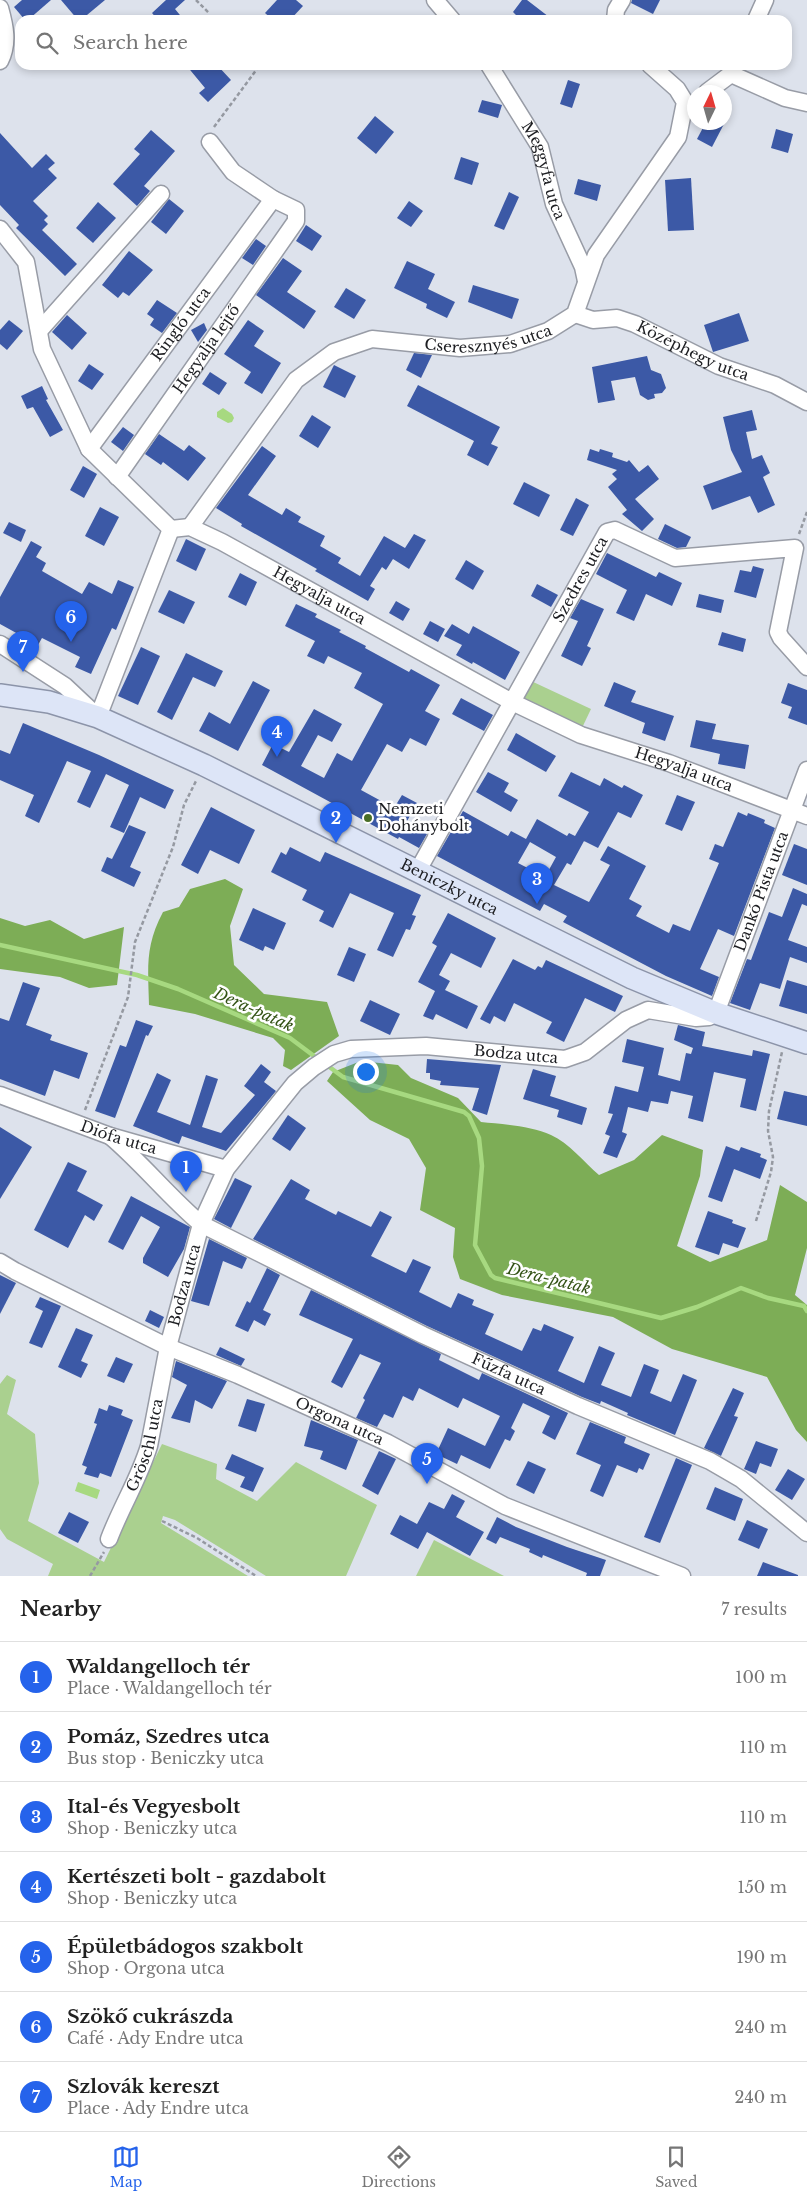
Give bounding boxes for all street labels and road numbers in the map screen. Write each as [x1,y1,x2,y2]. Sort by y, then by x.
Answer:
street label: Meggyfa utca [518,118,570,223]
street label: Ringló utca [147,282,214,365]
street label: Hegyalja lejtő [168,301,244,397]
street label: Középhegy utca [634,316,752,385]
street label: Cseresznyés utca [424,320,555,357]
street label: Szedres utca [548,532,612,626]
street label: Hegyalja utca [270,562,370,629]
street label: Hegyalja utca [632,743,736,796]
street label: Dankó Pista utca [730,828,792,954]
street label: Beniczky utca [397,854,502,919]
street label: Bodza utca [473,1041,560,1067]
street label: Diófa utca [78,1116,160,1158]
street label: Bodza utca [164,1241,204,1328]
street label: Fűzfa utca [469,1349,549,1399]
street label: Orgona utca [292,1392,387,1449]
street label: Gröschl utca [122,1396,167,1495]

